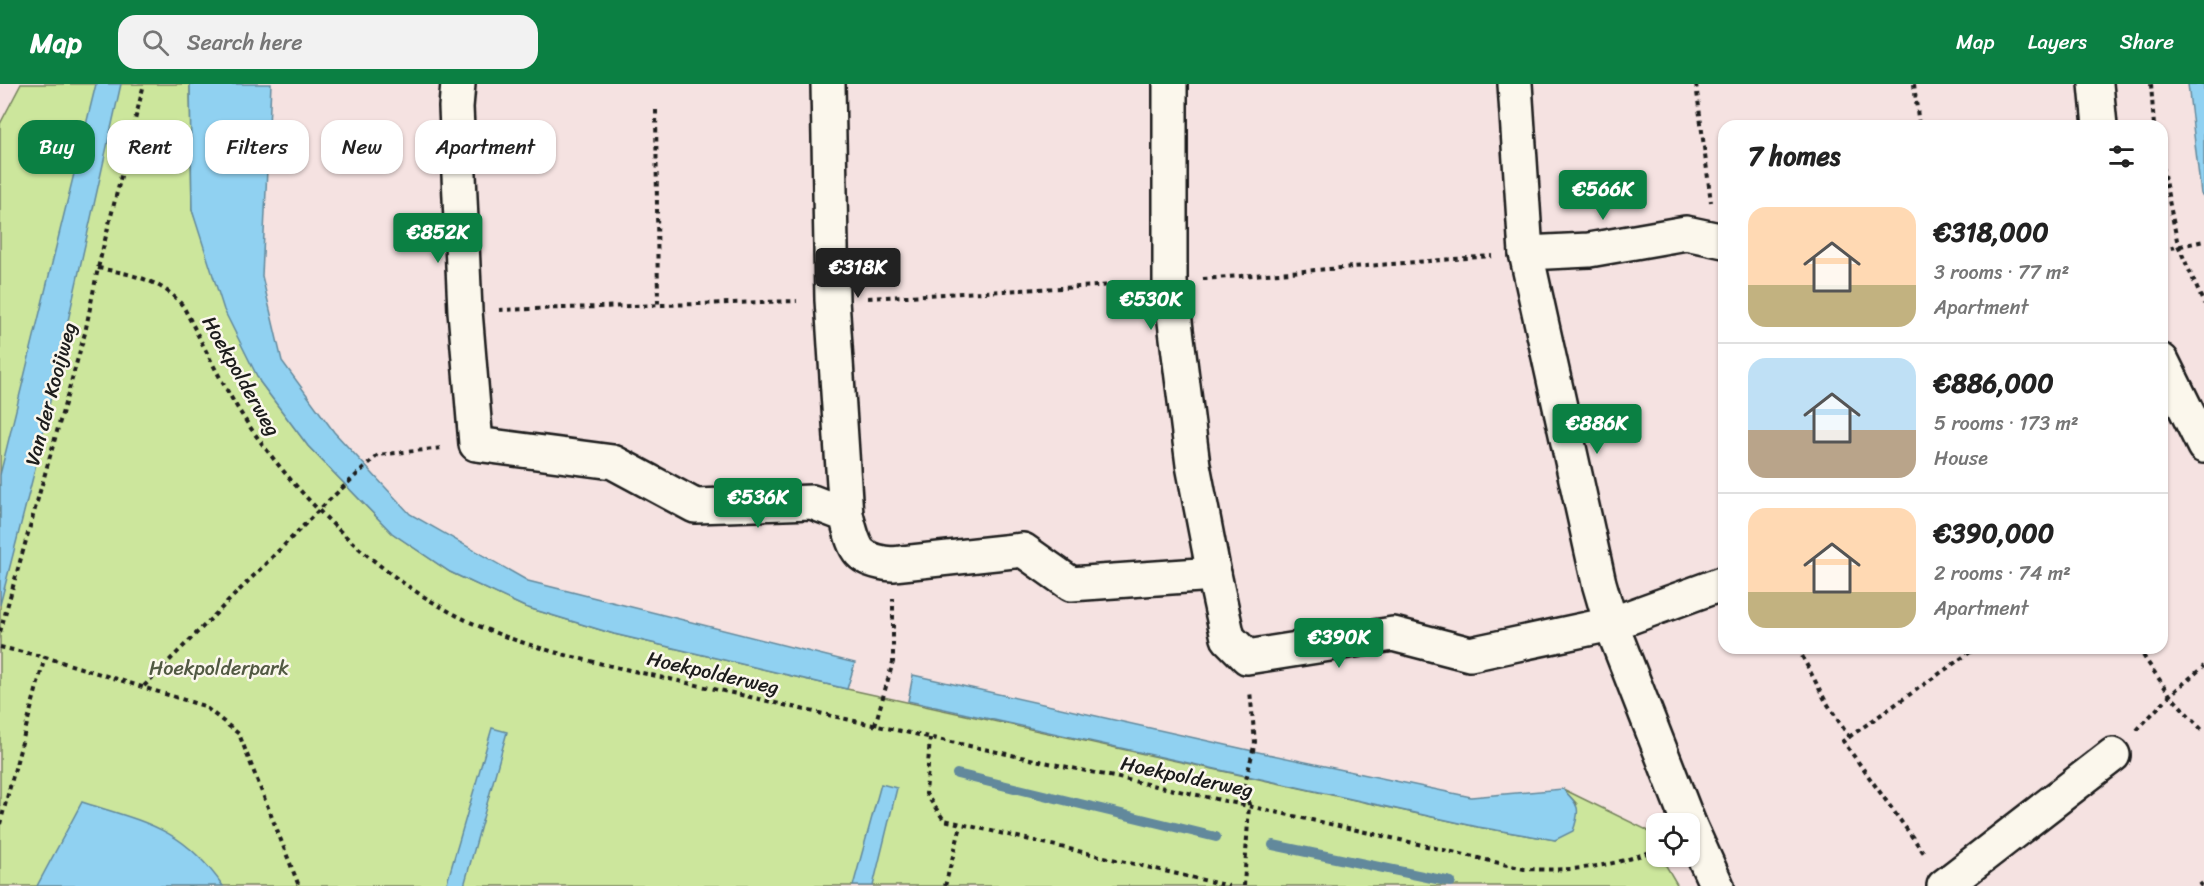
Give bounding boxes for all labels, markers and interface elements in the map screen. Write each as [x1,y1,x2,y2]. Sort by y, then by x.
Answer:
search box [118,15,538,69]
text: Map [30,18,82,67]
text: Search here [187,23,303,62]
text: Map [1956,23,1995,61]
text: Layers [2028,23,2087,61]
text: Share [2120,23,2174,61]
icon: search [139,26,172,59]
chip: Buy [18,120,95,174]
chip: Rent [107,120,193,174]
chip: Filters [205,120,309,174]
chip: New [321,120,403,174]
chip: Apartment [415,120,556,174]
text: 7 homes [1748,133,1840,179]
icon: filters [2105,140,2138,173]
pin: €566K [1561,170,1645,221]
text: €566K [1573,172,1633,207]
text: €318,000 [1934,209,2049,255]
pin: €852K [396,213,480,264]
text: €852K [407,215,469,250]
icon: home [1796,231,1868,303]
pin: €318K [816,248,900,299]
text: €318K [829,250,887,285]
text: 3 rooms · 77 m² [1934,255,2069,290]
pin: €530K [1109,280,1193,331]
text: €530K [1120,282,1182,317]
text: Apartment [1934,290,2028,325]
street label: Hoekpolderweg [192,309,290,443]
street label: Van der Kooijweg [15,318,87,470]
text: €886,000 [1934,360,2054,406]
icon: home [1796,382,1868,454]
pin: €886K [1555,404,1639,455]
text: €886K [1567,406,1627,441]
text: 5 rooms · 173 m² [1934,406,2079,441]
text: House [1934,441,1988,476]
pin: €536K [716,478,800,529]
text: €536K [728,480,788,515]
text: €390,000 [1934,510,2054,556]
icon: home [1796,532,1868,604]
text: 2 rooms · 74 m² [1934,556,2071,591]
text: Apartment [1934,591,2028,626]
pin: €390K [1297,618,1381,669]
text: €390K [1308,620,1370,655]
street label: Hoekpolderweg [643,641,783,705]
park label: Hoekpolderpark [149,651,289,686]
street label: Hoekpolderweg [1118,746,1256,808]
map controls [1646,813,1700,867]
button: locate [1646,813,1700,867]

